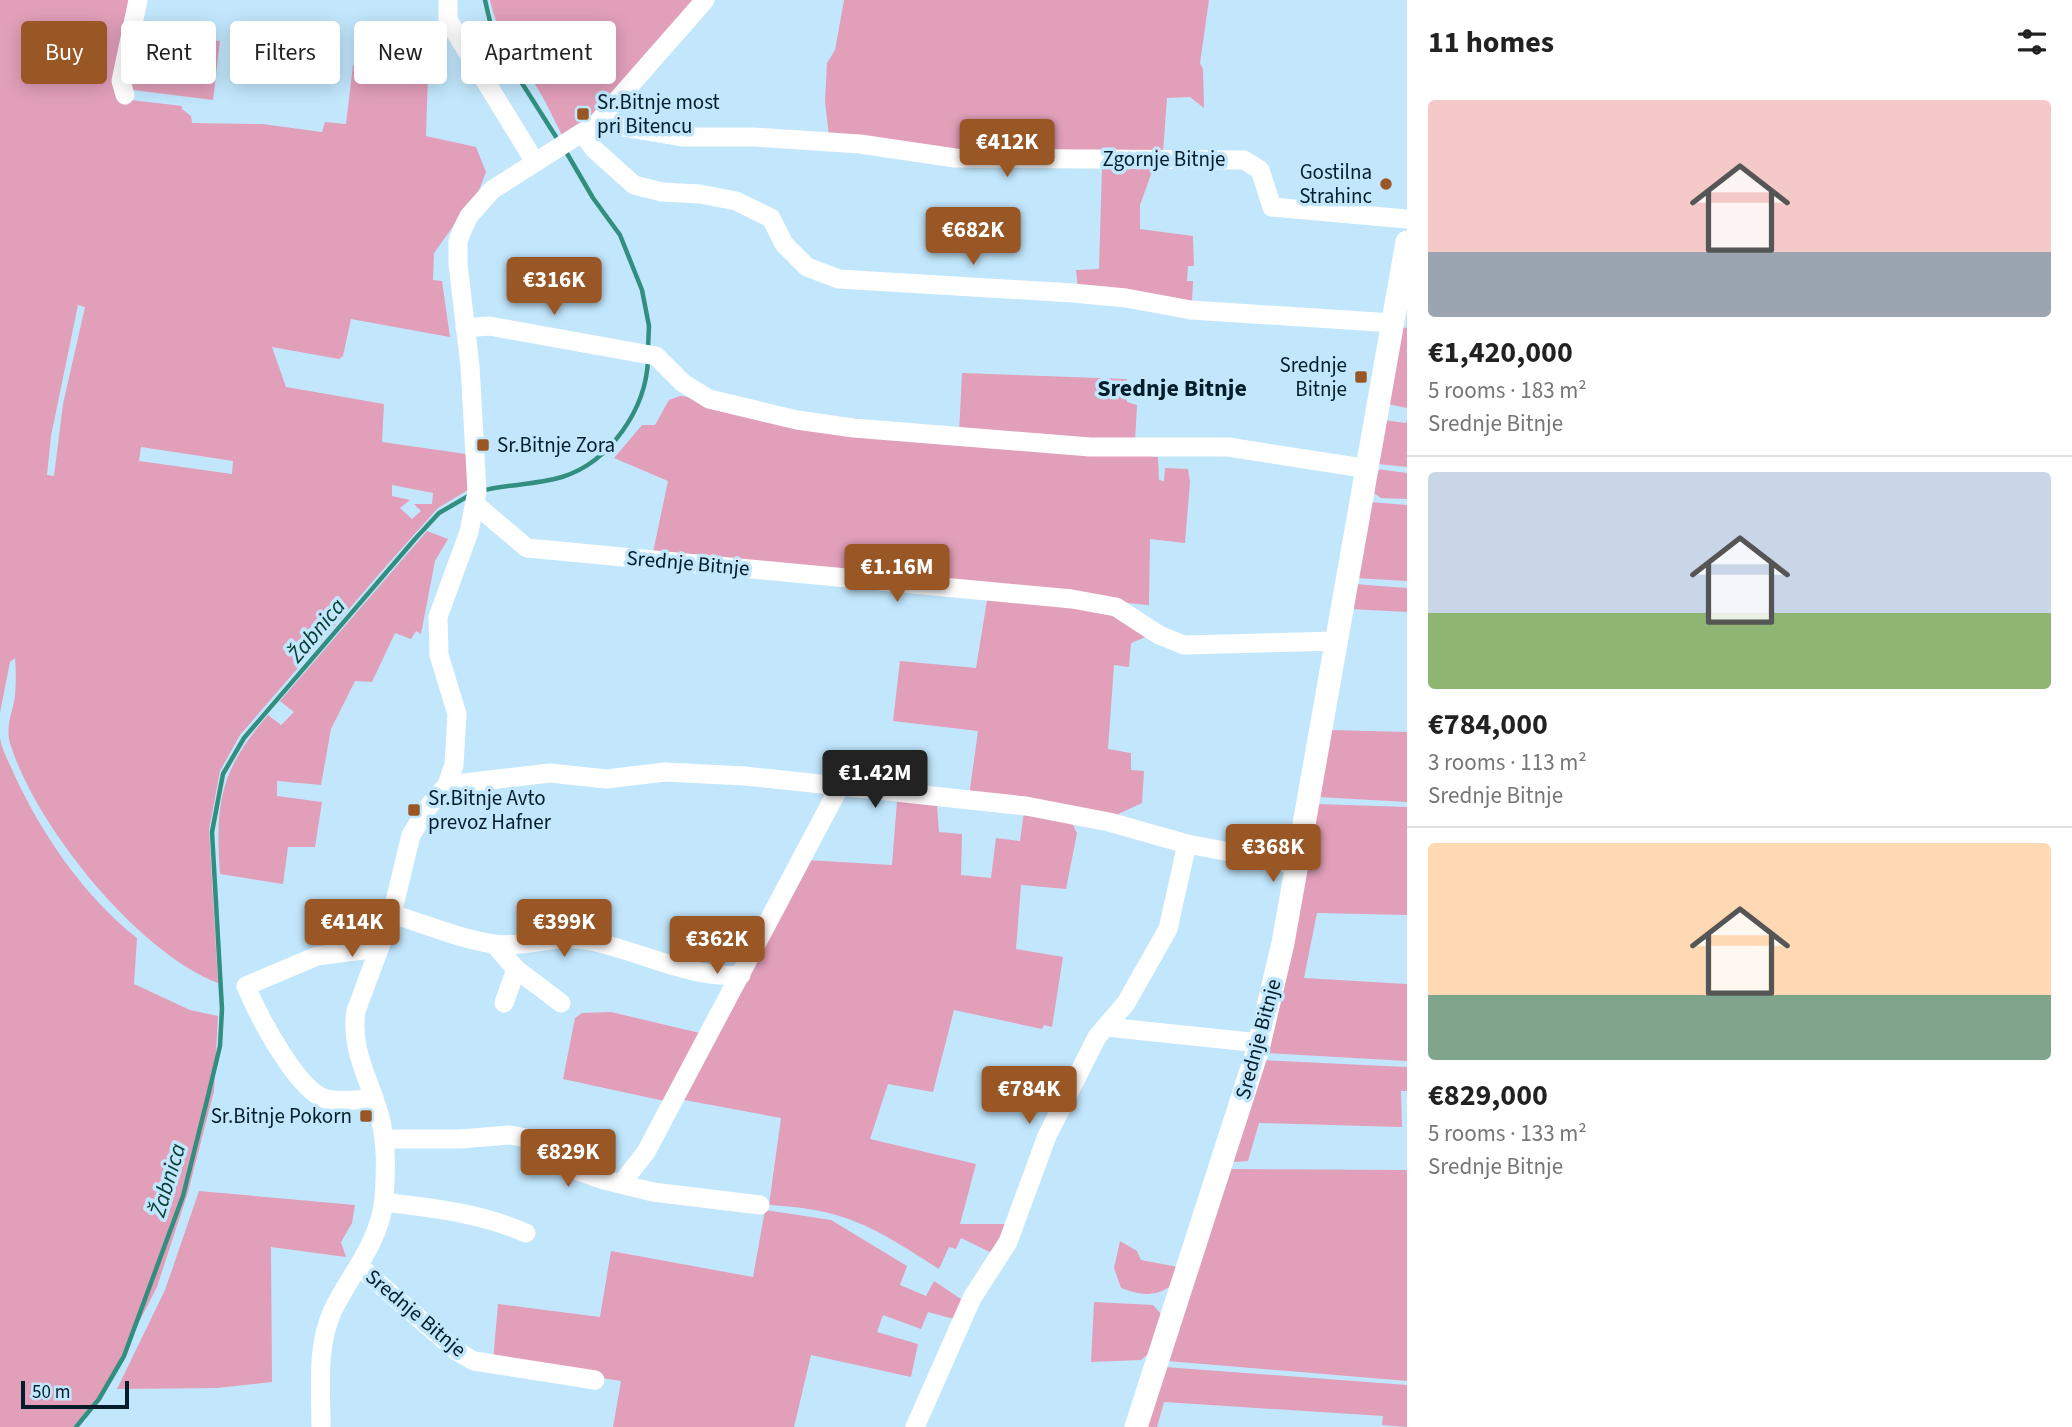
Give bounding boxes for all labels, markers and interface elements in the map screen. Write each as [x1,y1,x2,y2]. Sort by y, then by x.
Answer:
chip: Buy [21,21,107,84]
chip: Rent [121,21,216,84]
chip: Filters [230,21,340,84]
chip: New [354,21,447,84]
chip: Apartment [461,21,616,84]
text: 11 homes [1428,21,1554,64]
icon: filters [2013,23,2051,61]
place label: Sr.Bitnje most pri Bitencu [597,87,720,141]
marker: Sr.Bitnje most pri Bitencu [575,106,591,122]
pin: €412K [958,120,1056,179]
text: €412K [976,125,1038,158]
street label: Zgornje Bitnje [1103,144,1226,174]
icon: home [1677,145,1803,271]
place label: Gostilna Strahinc [1299,157,1372,211]
marker: Gostilna Strahinc [1378,176,1394,192]
pin: €682K [924,208,1022,267]
text: €682K [942,213,1004,246]
pin: €316K [505,258,603,317]
text: €316K [523,263,585,296]
text: €1,420,000 [1428,331,1573,374]
place label: Srednje Bitnje [1280,350,1347,404]
marker: Srednje Bitnje [1353,369,1369,385]
district label: Srednje Bitnje [1097,371,1247,406]
text: 5 rooms · 183 m² [1428,374,1587,407]
text: Srednje Bitnje [1428,407,1563,440]
place label: Sr.Bitnje Zora [497,430,615,460]
marker: Sr.Bitnje Zora [475,437,491,453]
icon: home [1677,517,1803,643]
street label: Srednje Bitnje [625,543,751,583]
pin: €1.16M [840,544,954,604]
text: €1.16M [860,550,934,583]
water label: Žabnica [279,591,353,671]
text: €784,000 [1428,703,1548,746]
text: 3 rooms · 113 m² [1428,746,1587,779]
pin: €1.42M [818,750,932,810]
text: €1.42M [838,756,912,789]
text: Srednje Bitnje [1428,779,1563,812]
place label: Sr.Bitnje Avto prevoz Hafner [428,783,552,837]
marker: Sr.Bitnje Avto prevoz Hafner [406,802,422,818]
pin: €368K [1224,824,1322,884]
text: €368K [1242,830,1304,863]
icon: home [1677,888,1803,1014]
pin: €414K [303,900,401,959]
pin: €399K [515,900,613,959]
text: €414K [321,905,383,938]
text: €399K [533,905,595,938]
pin: €362K [668,916,766,976]
text: €362K [686,922,748,955]
street label: Srednje Bitnje [1228,976,1288,1102]
pin: €784K [980,1066,1078,1126]
text: €784K [998,1072,1060,1105]
text: €829,000 [1428,1074,1548,1117]
place label: Sr.Bitnje Pokorn [211,1101,352,1131]
marker: Sr.Bitnje Pokorn [358,1108,374,1124]
text: 5 rooms · 133 m² [1428,1117,1587,1150]
pin: €829K [519,1130,617,1189]
text: €829K [537,1135,599,1168]
water label: Žabnica [140,1139,194,1222]
text: Srednje Bitnje [1428,1150,1563,1183]
street label: Srednje Bitnje [359,1262,473,1364]
scale bar [21,1378,130,1410]
text: 50 m [32,1379,70,1406]

